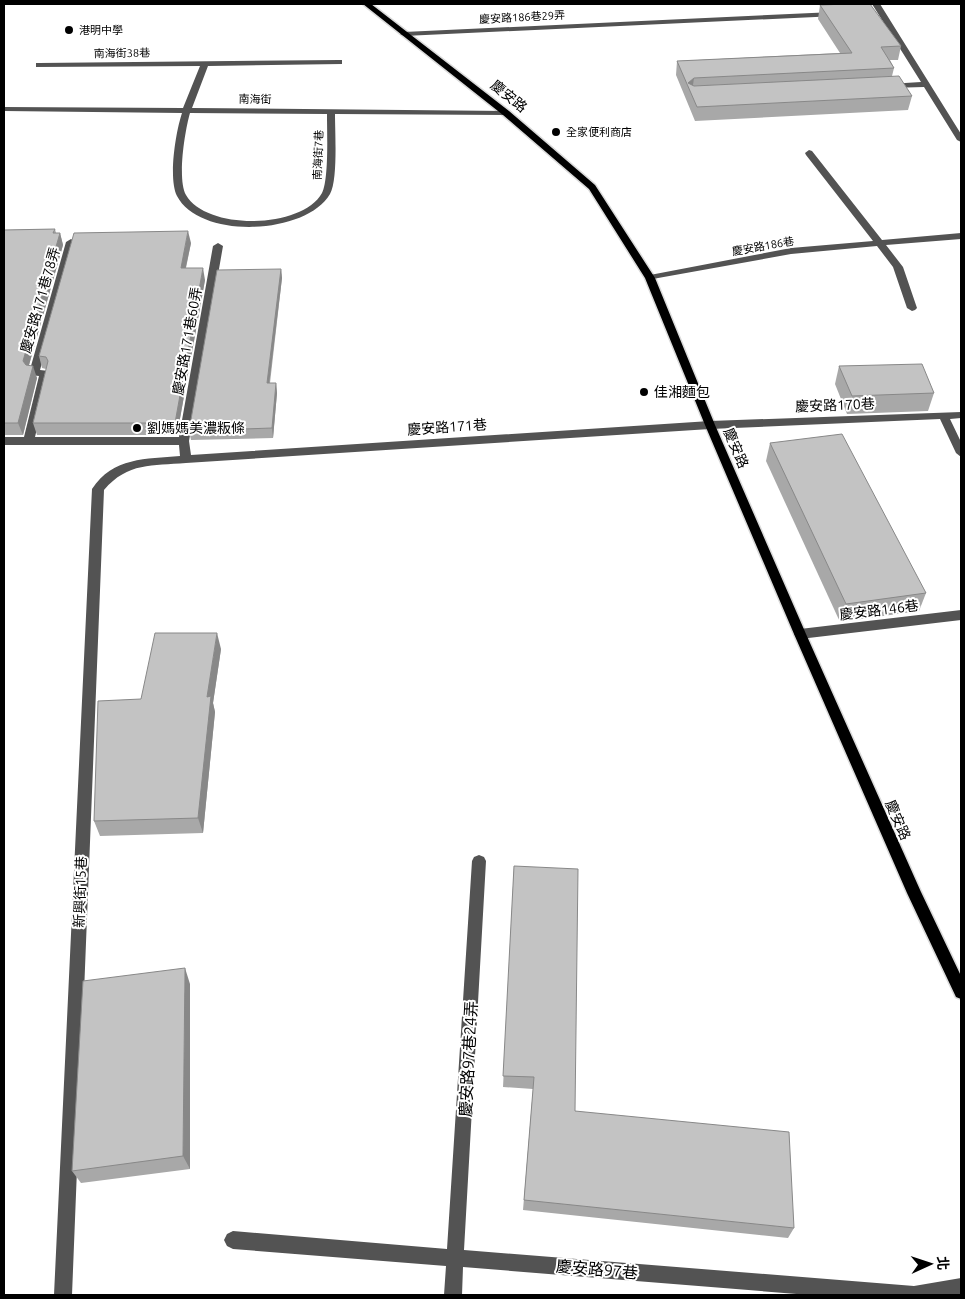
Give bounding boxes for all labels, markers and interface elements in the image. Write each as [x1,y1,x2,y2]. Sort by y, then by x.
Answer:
street label: 慶安路186巷29弄 [479,9,565,25]
marker: 港明中學 [63,24,75,36]
place label: 港明中學 [79,24,123,36]
street label: 南海街38巷 [94,47,150,59]
street label: 慶安路 [488,77,530,115]
street label: 南海街 [238,93,272,105]
marker: 全家便利商店 [550,126,562,138]
place label: 全家便利商店 [566,126,632,138]
street label: 南海街7巷 [311,130,325,180]
street label: 慶安路186巷 [731,235,795,257]
street label: 慶安路171巷78弄 [17,245,63,355]
street label: 慶安路171巷60弄 [170,286,204,396]
place label: 佳湘麵包 [654,384,710,400]
marker: 佳湘麵包 [638,386,650,398]
street label: 慶安路170巷 [795,396,875,414]
street label: 慶安路171巷 [407,416,487,438]
place label: 劉媽媽美濃粄條 [147,420,245,436]
marker: 劉媽媽美濃粄條 [131,422,143,434]
street label: 慶安路 [720,426,752,470]
street label: 慶安路146巷 [838,597,920,623]
street label: 慶安路 [882,798,914,842]
street label: 新興街15巷 [71,856,89,928]
street label: 慶安路97巷24弄 [456,1001,480,1117]
north arrow [905,1239,955,1289]
street label: 慶安路97巷 [555,1256,639,1282]
text: 北 [935,1256,951,1271]

